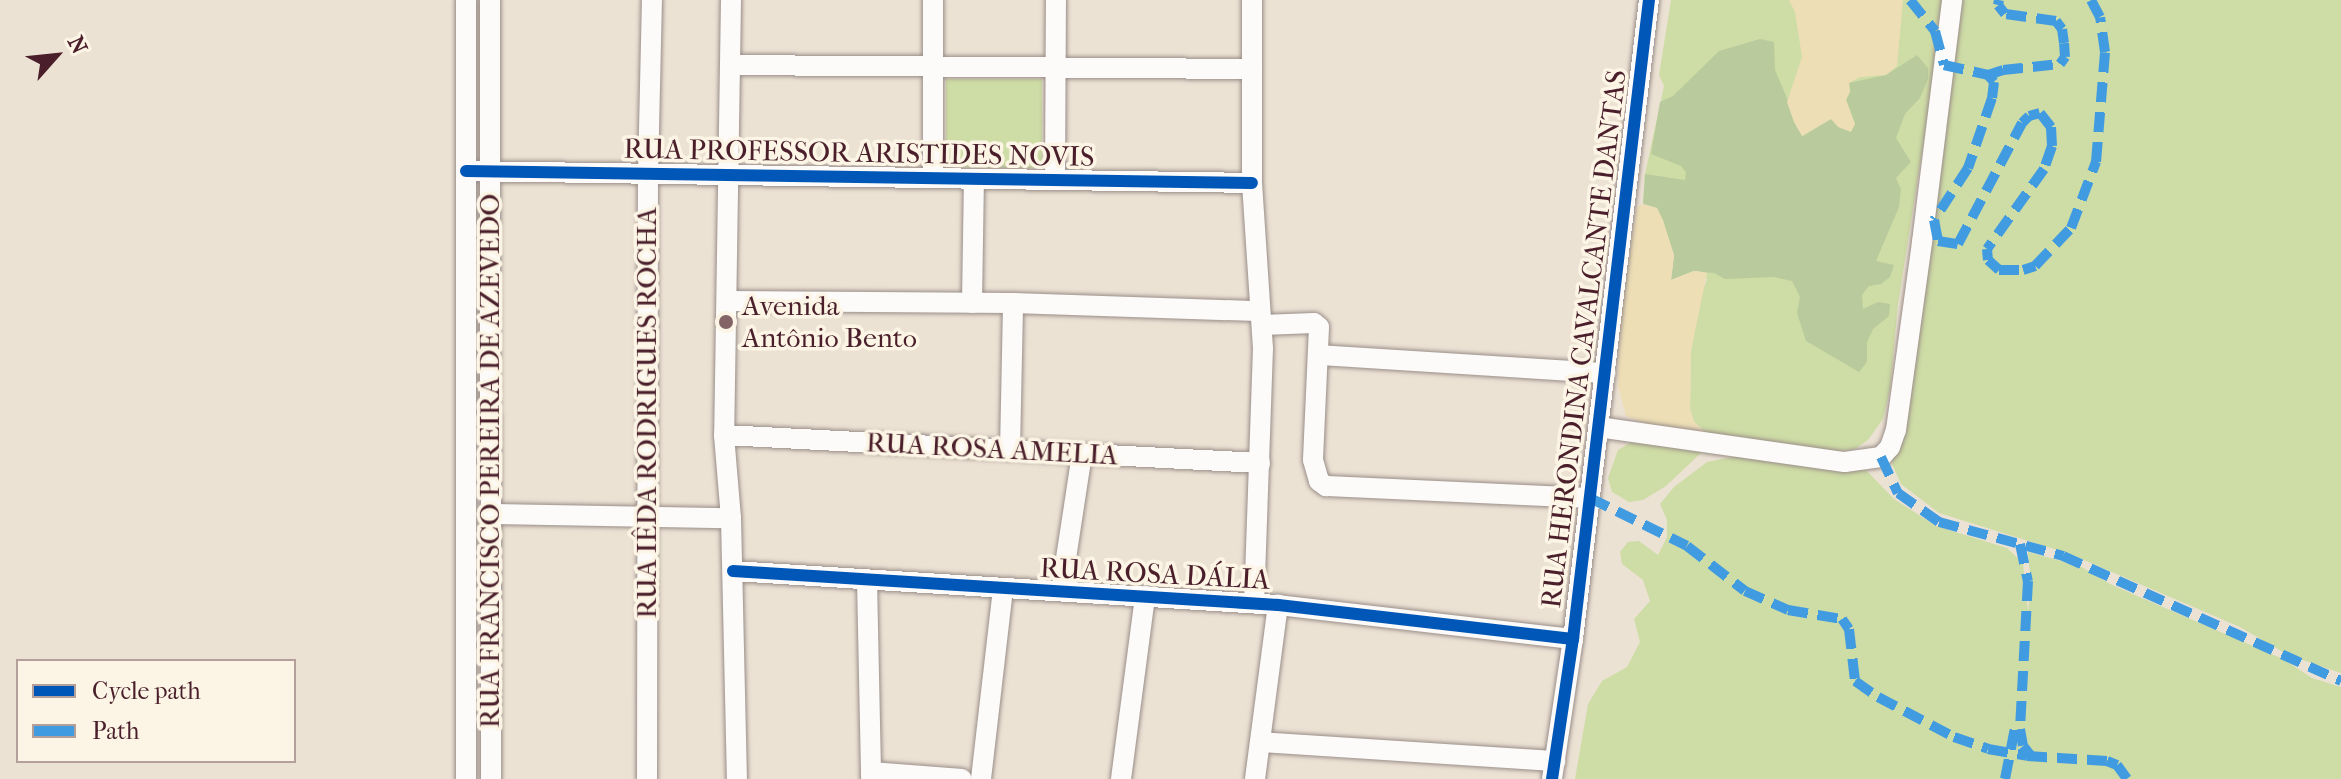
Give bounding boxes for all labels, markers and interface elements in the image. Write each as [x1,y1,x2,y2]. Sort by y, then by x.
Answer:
north arrow [16,16,96,96]
text: N [62,32,93,58]
street label: RUA HERONDINA CAVALCANTE DANTAS [1534,68,1634,610]
street label: RUA PROFESSOR ARISTIDES NOVIS [623,132,1095,174]
street label: RUA FRANCISCO PEREIRA DE AZEVEDO [473,194,507,728]
street label: RUA IÊDA RODRIGUES ROCHA [630,207,664,619]
place label: Avenida Antônio Bento [742,289,917,355]
marker: Avenida Antônio Bento [717,313,735,331]
street label: RUA ROSA AMELIA [865,426,1119,472]
street label: RUA ROSA DÁLIA [1039,551,1271,597]
legend [16,659,296,763]
text: Cycle path [92,677,201,705]
text: Path [92,717,139,745]

